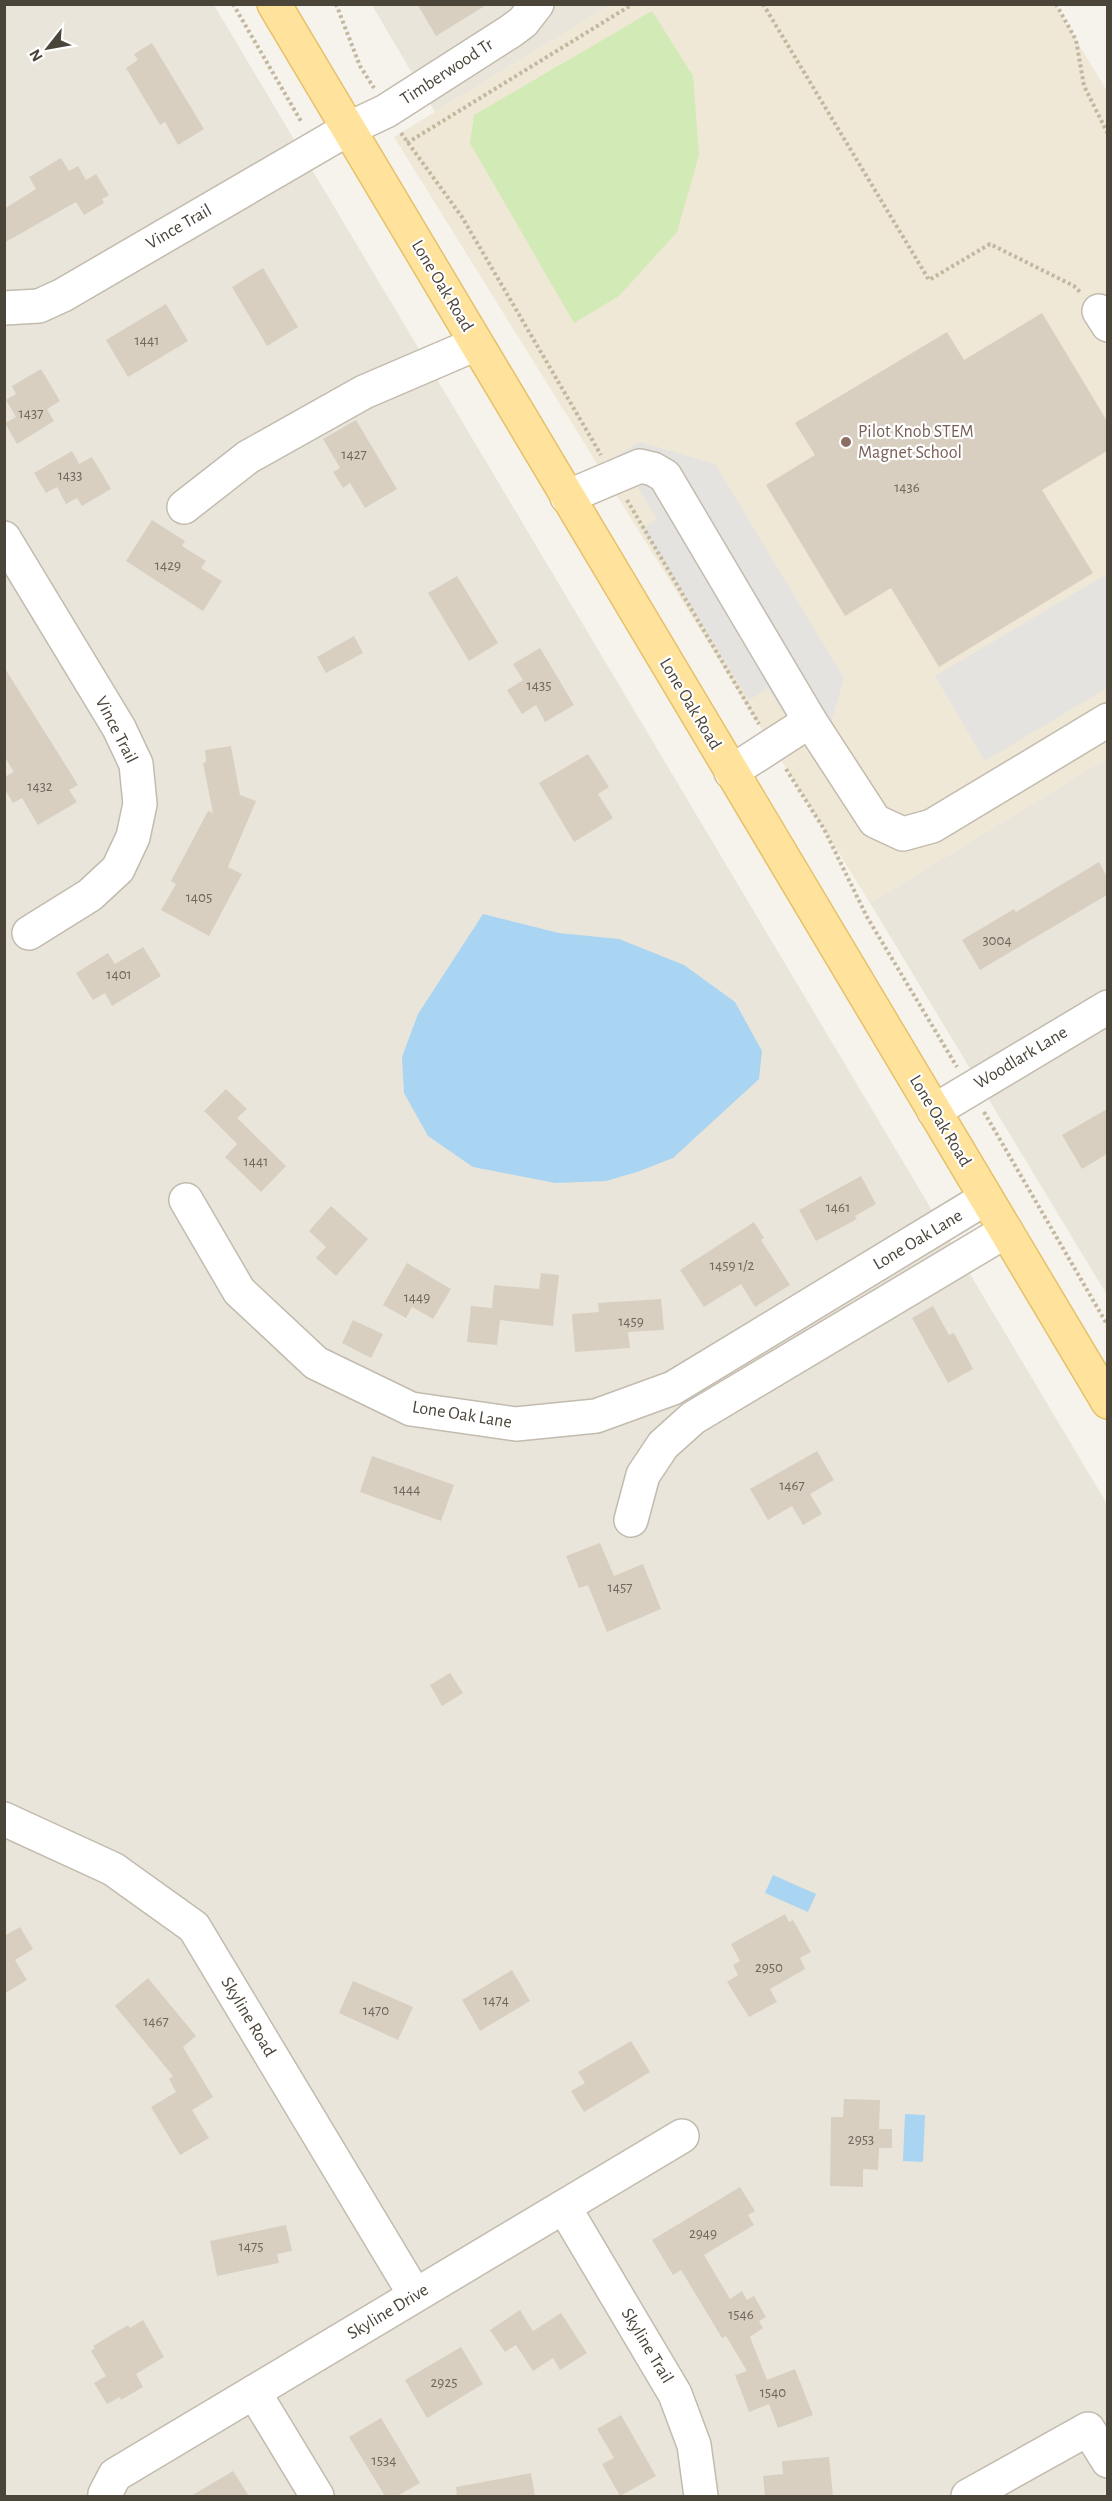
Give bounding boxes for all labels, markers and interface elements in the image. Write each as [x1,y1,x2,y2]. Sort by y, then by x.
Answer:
north arrow [18,18,78,78]
street label: Timberwood Tr [397,35,497,109]
text: N [26,46,46,64]
street label: Vince Trail [143,201,215,253]
street label: Lone Oak Road [408,237,476,335]
house number: 1441 [135,333,159,348]
house number: 1437 [19,406,43,421]
place label: Pilot Knob STEM Magnet School [858,423,974,462]
marker: Pilot Knob STEM Magnet School [839,435,853,449]
house number: 1427 [341,447,367,462]
house number: 1433 [58,468,82,483]
house number: 1436 [894,480,920,495]
house number: 1429 [155,558,181,573]
street label: Lone Oak Road [656,655,724,753]
house number: 1435 [527,678,551,693]
street label: Vince Trail [92,694,140,766]
house number: 1432 [27,779,53,794]
house number: 1405 [186,890,212,905]
house number: 3004 [982,933,1012,948]
house number: 1401 [106,967,132,982]
street label: Woodlark Lane [971,1023,1071,1093]
street label: Lone Oak Road [906,1072,974,1170]
house number: 1441 [244,1154,268,1169]
house number: 1461 [826,1200,850,1215]
street label: Lone Oak Lane [870,1206,966,1274]
house number: 1459 1/2 [710,1258,754,1273]
house number: 1449 [404,1290,430,1305]
house number: 1459 [618,1314,644,1329]
street label: Lone Oak Lane [411,1398,513,1432]
house number: 1467 [779,1478,805,1493]
house number: 1444 [394,1482,420,1497]
house number: 1457 [608,1580,632,1595]
house number: 2950 [755,1960,783,1975]
street label: Skyline Road [217,1974,279,2060]
house number: 1474 [483,1993,509,2008]
house number: 1470 [363,2003,389,2018]
house number: 1467 [143,2014,169,2029]
house number: 2953 [848,2132,874,2147]
house number: 2949 [689,2226,717,2241]
house number: 1475 [239,2239,263,2254]
street label: Skyline Drive [344,2281,432,2343]
street label: Skyline Trail [618,2305,676,2387]
house number: 1546 [728,2307,754,2322]
house number: 2925 [431,2375,457,2390]
house number: 1540 [760,2385,786,2400]
house number: 1534 [372,2453,396,2468]

